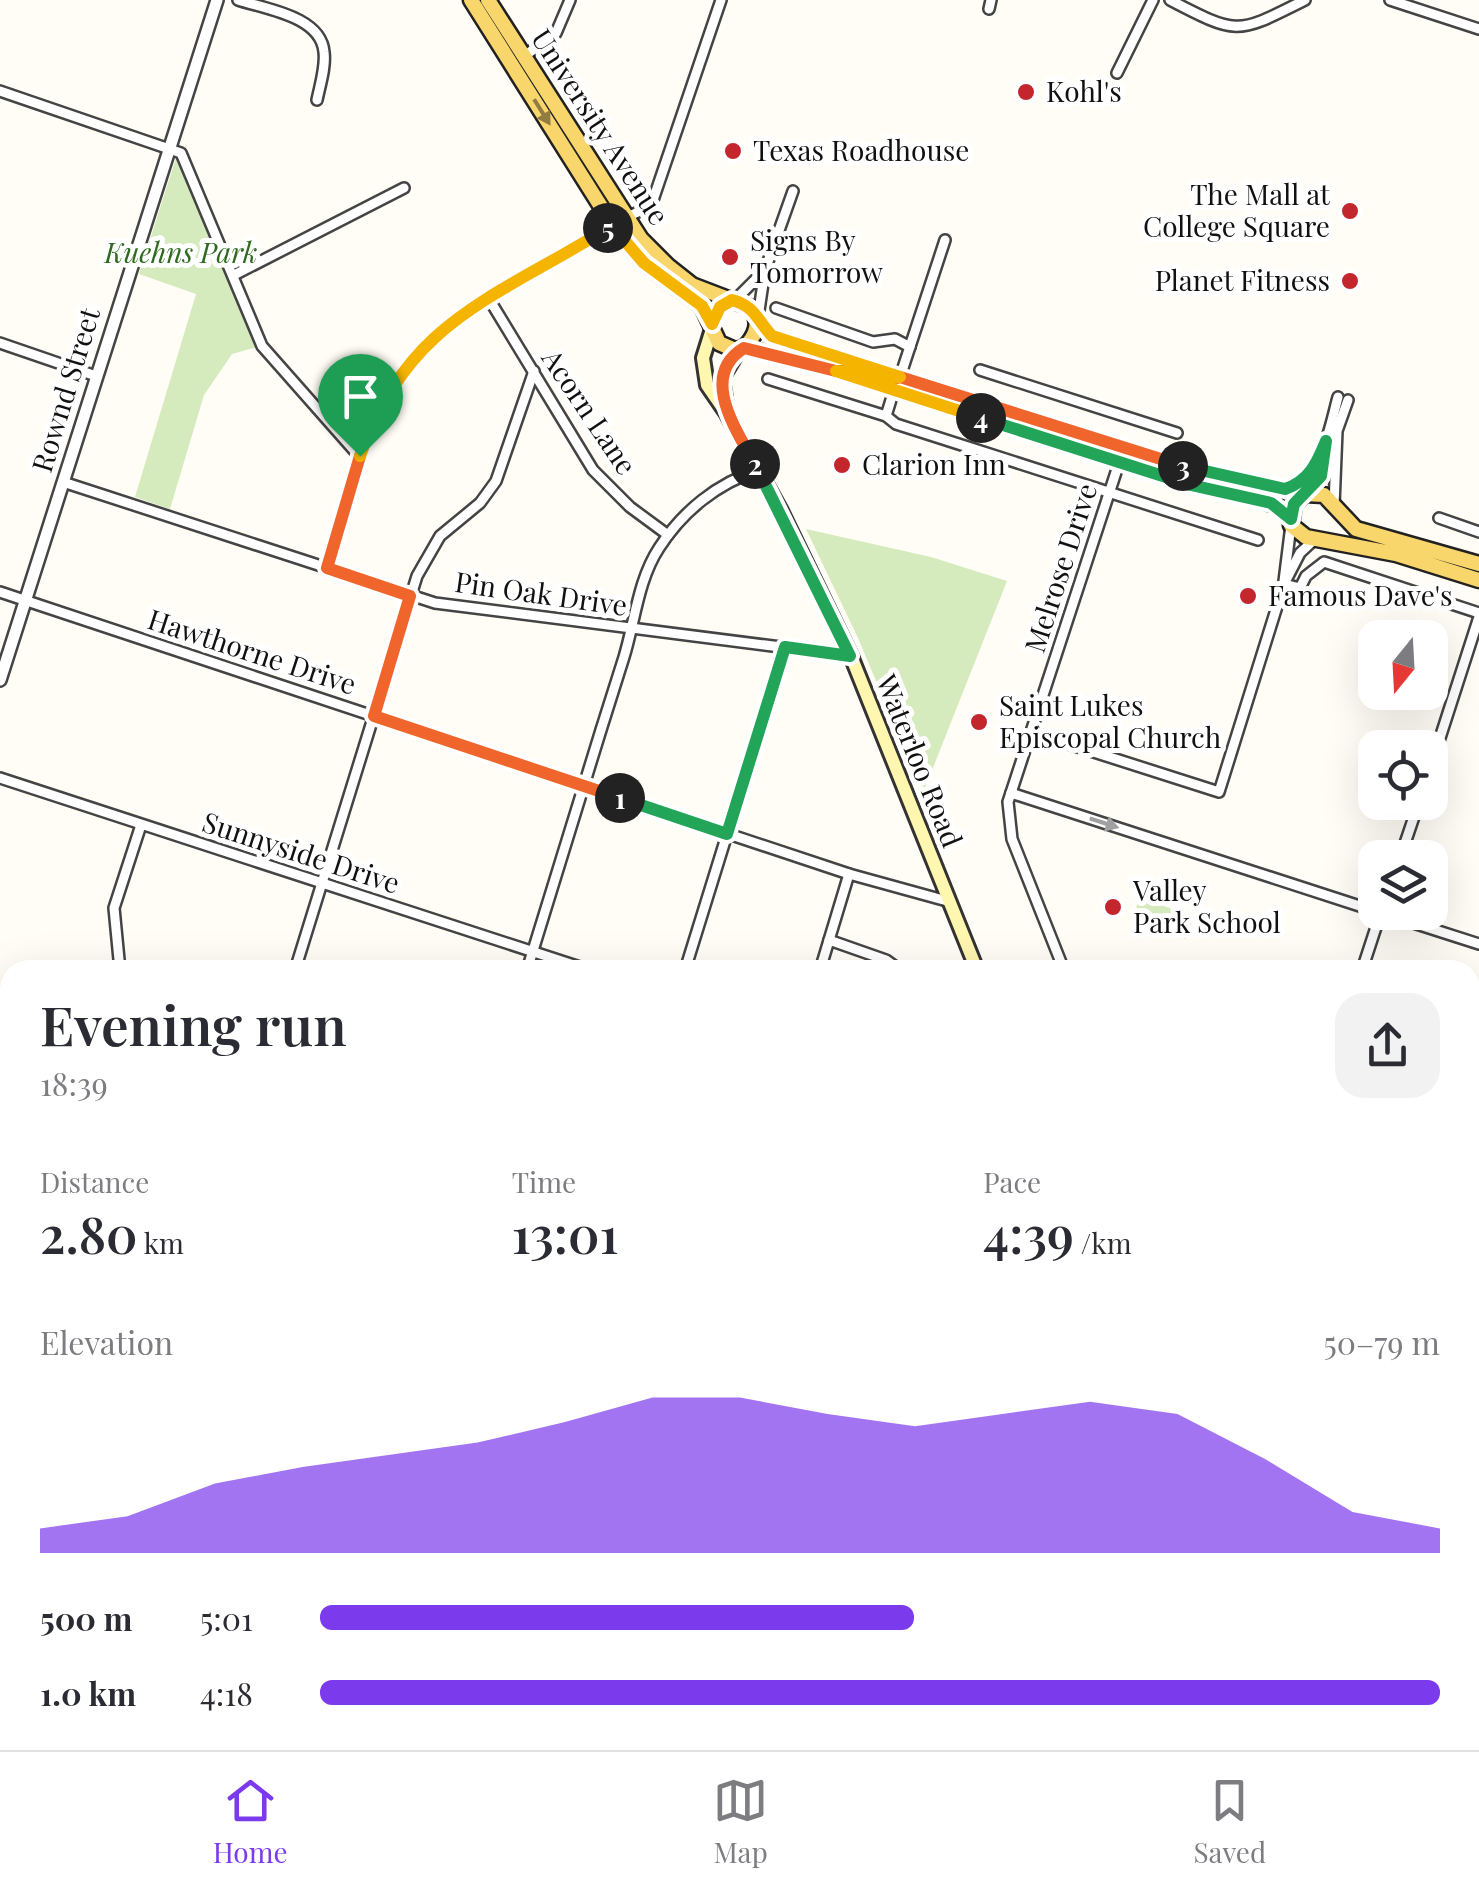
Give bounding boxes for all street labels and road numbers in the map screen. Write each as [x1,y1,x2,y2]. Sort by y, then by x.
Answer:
street label: University Avenue [524,21,678,231]
street label: Rownd Street [22,302,107,476]
street label: Acorn Lane [534,340,646,481]
street label: Melrose Drive [1015,478,1104,657]
street label: Pin Oak Drive [453,562,630,623]
street label: Hawthorne Drive [144,599,361,702]
street label: Waterloo Road [869,668,972,852]
street label: Sunnyside Drive [198,802,405,901]

